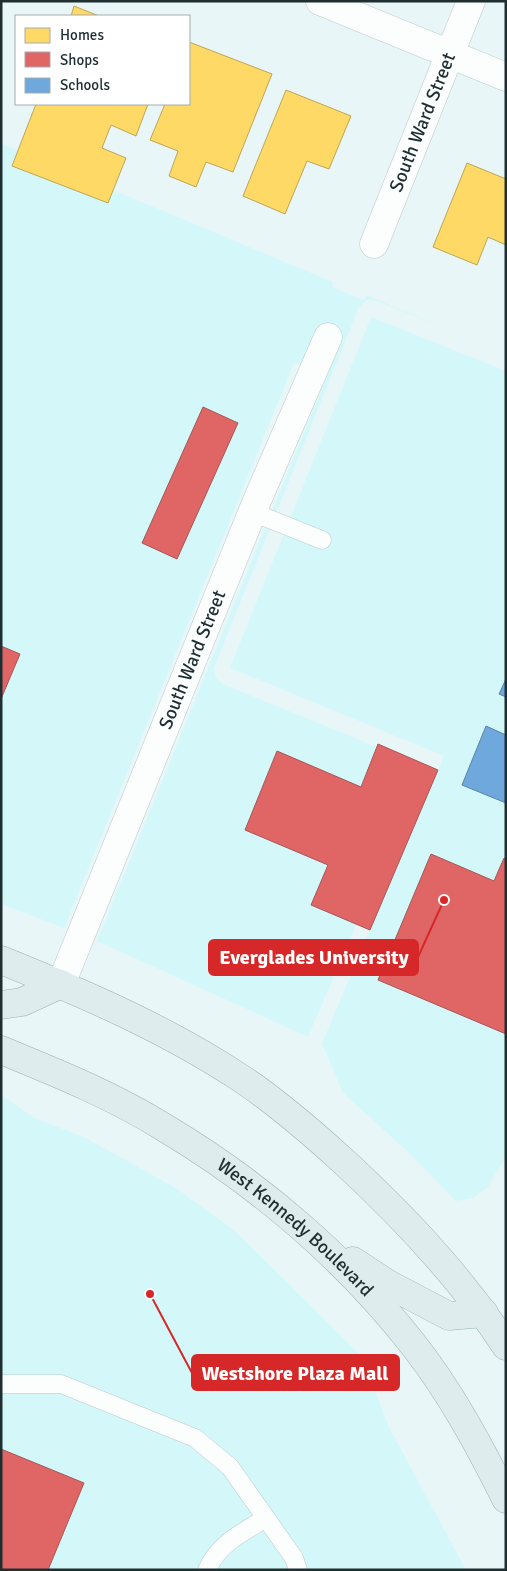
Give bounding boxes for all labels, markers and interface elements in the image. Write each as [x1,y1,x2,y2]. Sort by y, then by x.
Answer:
legend [15,15,190,105]
text: Homes [60,26,104,44]
street label: South Ward Street [384,49,461,195]
text: Shops [60,51,99,69]
text: Schools [60,76,111,94]
street label: South Ward Street [154,586,232,733]
callout: Everglades University [209,940,418,975]
text: Everglades University [219,945,409,970]
street label: West Kennedy Boulevard [212,1153,378,1302]
callout: Westshore Plaza Mall [192,1355,399,1390]
text: Westshore Plaza Mall [202,1361,389,1386]

